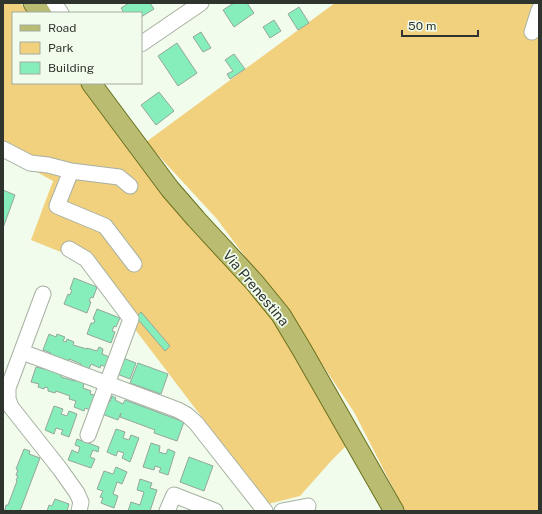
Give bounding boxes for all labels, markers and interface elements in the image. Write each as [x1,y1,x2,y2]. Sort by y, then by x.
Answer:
legend [12,12,142,84]
scale bar [402,12,478,38]
text: 50 m [408,19,436,33]
text: Road [48,21,76,35]
text: Park [48,41,74,55]
text: Building [48,61,94,75]
street label: Via Prenestina [220,247,292,329]

